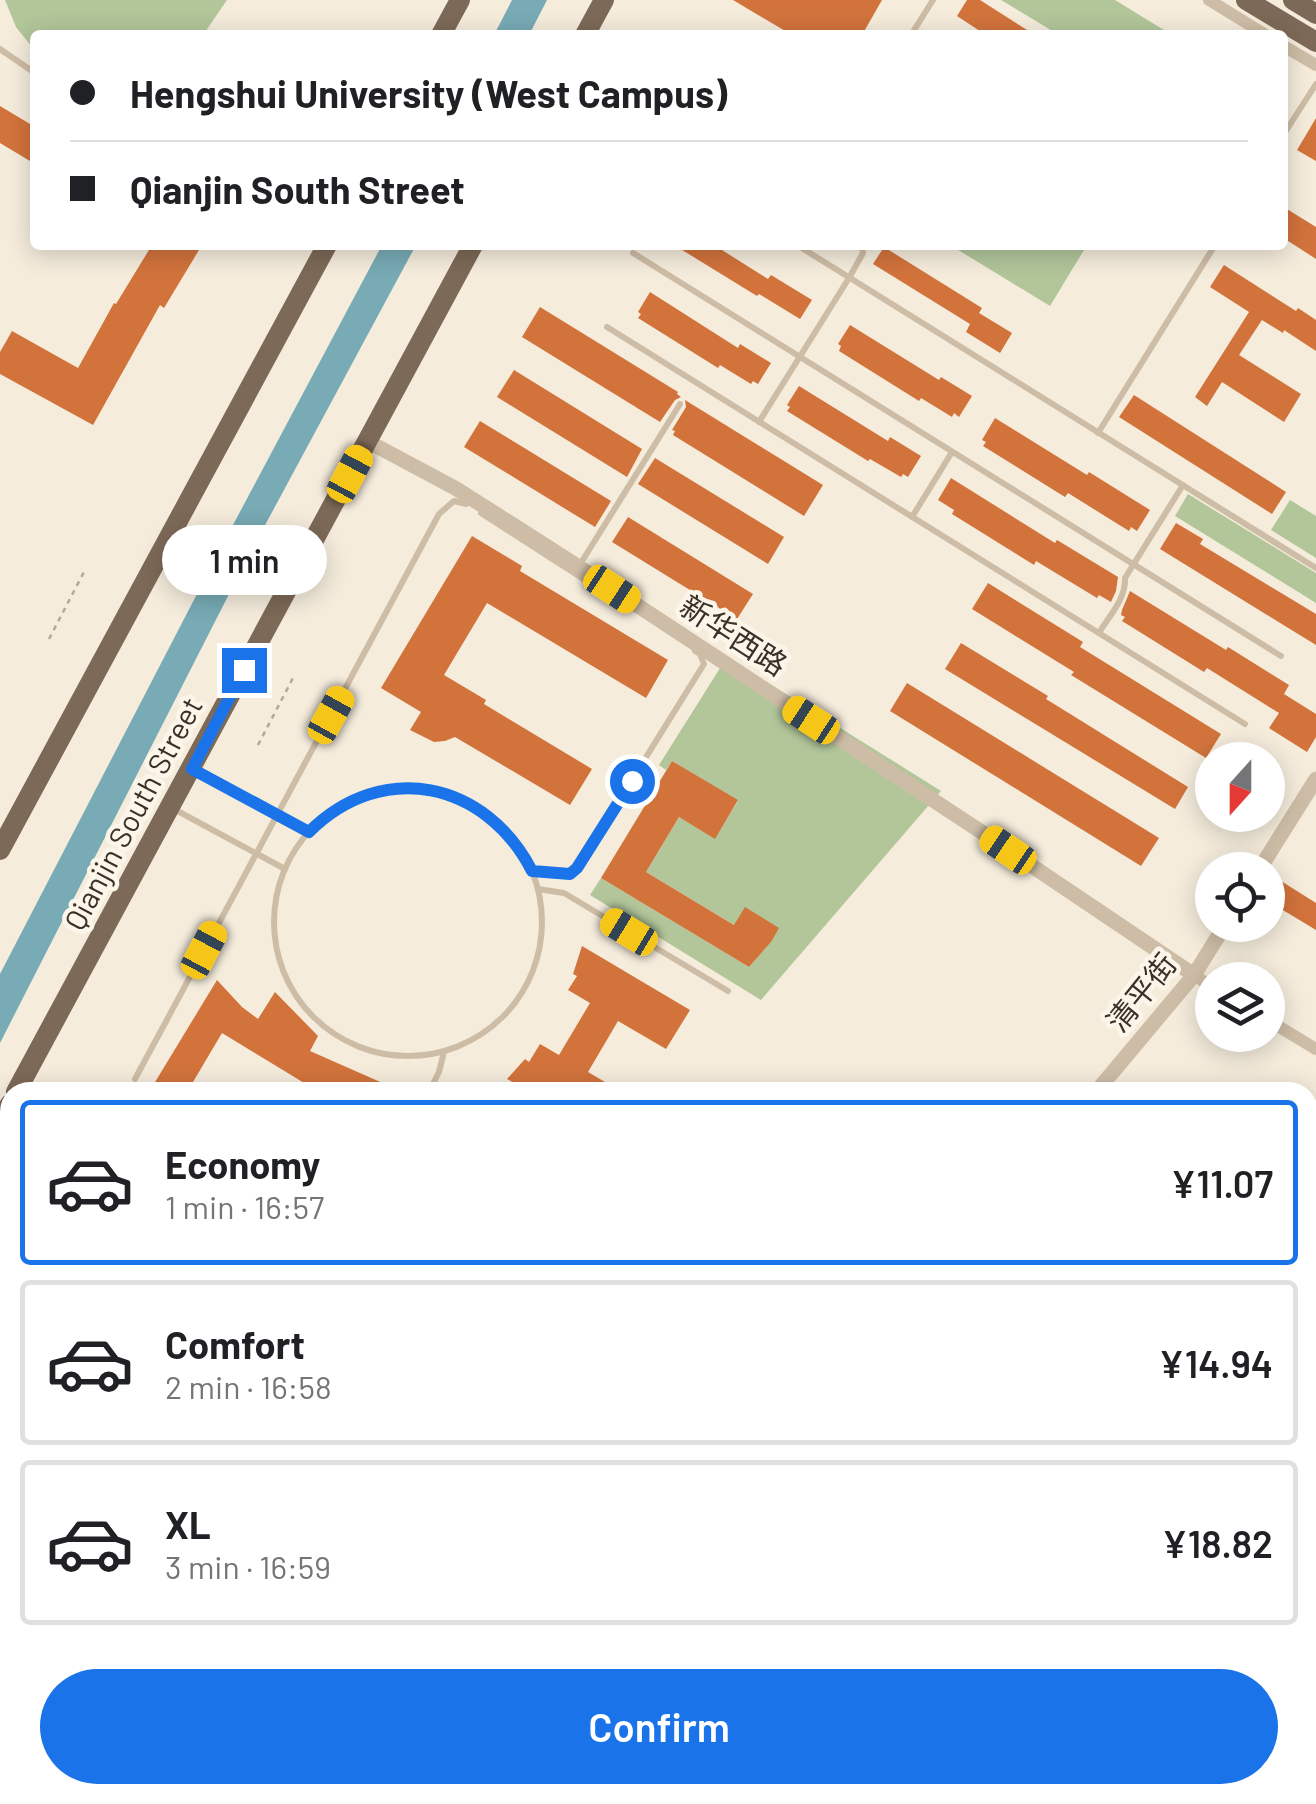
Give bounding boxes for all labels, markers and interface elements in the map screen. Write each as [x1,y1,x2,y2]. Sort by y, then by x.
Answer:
text: Hengshui University (West Campus) [130,70,727,116]
text: Qianjin South Street [130,166,465,212]
car [323,440,377,508]
callout: 1 min [162,525,326,595]
text: 1 min [210,541,279,579]
car [579,560,645,618]
street label: 新华西路 [674,587,794,682]
route end [222,648,267,693]
car [303,681,359,749]
street label: Qianjin South Street [56,690,209,936]
car [778,691,844,749]
north arrow [1195,742,1285,832]
map controls [1195,742,1285,1052]
route start [610,759,655,804]
car [975,821,1041,879]
button: locate [1195,852,1285,942]
car [596,904,662,960]
car [177,916,231,984]
street label: 清平街 [1098,945,1183,1038]
button: layers [1195,962,1285,1052]
icon: car [45,1138,135,1228]
text: Economy [165,1141,320,1187]
text: ¥11.07 [1170,1160,1273,1206]
text: 1 min · 16:57 [165,1187,324,1225]
icon: car [45,1318,135,1408]
text: Comfort [165,1321,305,1367]
text: ¥14.94 [1159,1340,1273,1386]
text: 2 min · 16:58 [165,1367,332,1405]
icon: car [45,1498,135,1588]
text: XL [165,1501,211,1547]
text: ¥18.82 [1162,1520,1273,1566]
text: 3 min · 16:59 [165,1547,331,1585]
button: Confirm [40,1669,1278,1784]

